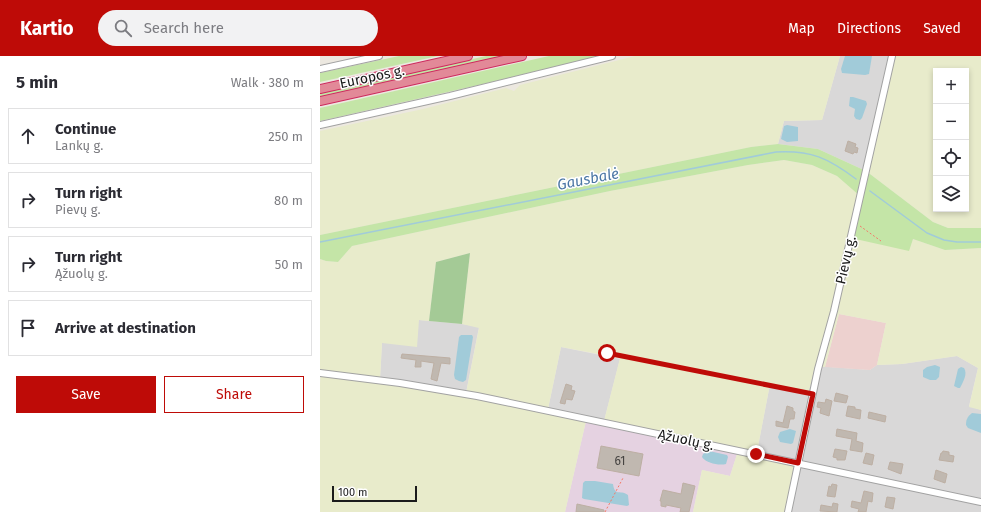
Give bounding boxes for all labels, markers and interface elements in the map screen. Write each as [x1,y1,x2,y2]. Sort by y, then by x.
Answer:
search box [98,10,378,46]
text: Kartio [20,17,74,40]
icon: search [112,17,134,39]
text: Search here [144,19,224,37]
text: Map [788,20,815,37]
text: Directions [837,20,901,37]
text: Saved [923,20,961,37]
street label: Europos g. [338,62,406,92]
map controls [933,68,969,212]
button: + [933,68,969,104]
text: 5 min [16,72,58,93]
text: Walk · 380 m [231,75,304,90]
button: − [933,104,969,140]
text: Continue [55,120,116,138]
icon: ahead [17,125,39,147]
text: 250 m [268,129,303,144]
text: Lankų g. [55,138,104,153]
button: locate [933,140,969,176]
water label: Gausbalė [556,164,621,194]
button: layers [933,176,969,212]
text: Turn right [55,184,122,202]
icon: right [17,189,39,211]
text: 80 m [274,193,303,208]
text: Pievų g. [55,202,101,217]
street label: Pievų g. [832,234,860,286]
text: Turn right [55,248,122,266]
icon: right [17,253,39,275]
text: 50 m [275,257,303,272]
text: Ąžuolų g. [55,266,108,281]
icon: arrive [17,317,39,339]
text: Arrive at destination [55,319,196,337]
route start [598,344,616,362]
button: Save [16,376,156,413]
button: Share [164,376,304,413]
street label: Ąžuolų g. [656,426,716,454]
route end [747,445,765,463]
house number: 61 [614,454,626,468]
scale bar [332,484,417,503]
text: 100 m [338,486,367,499]

